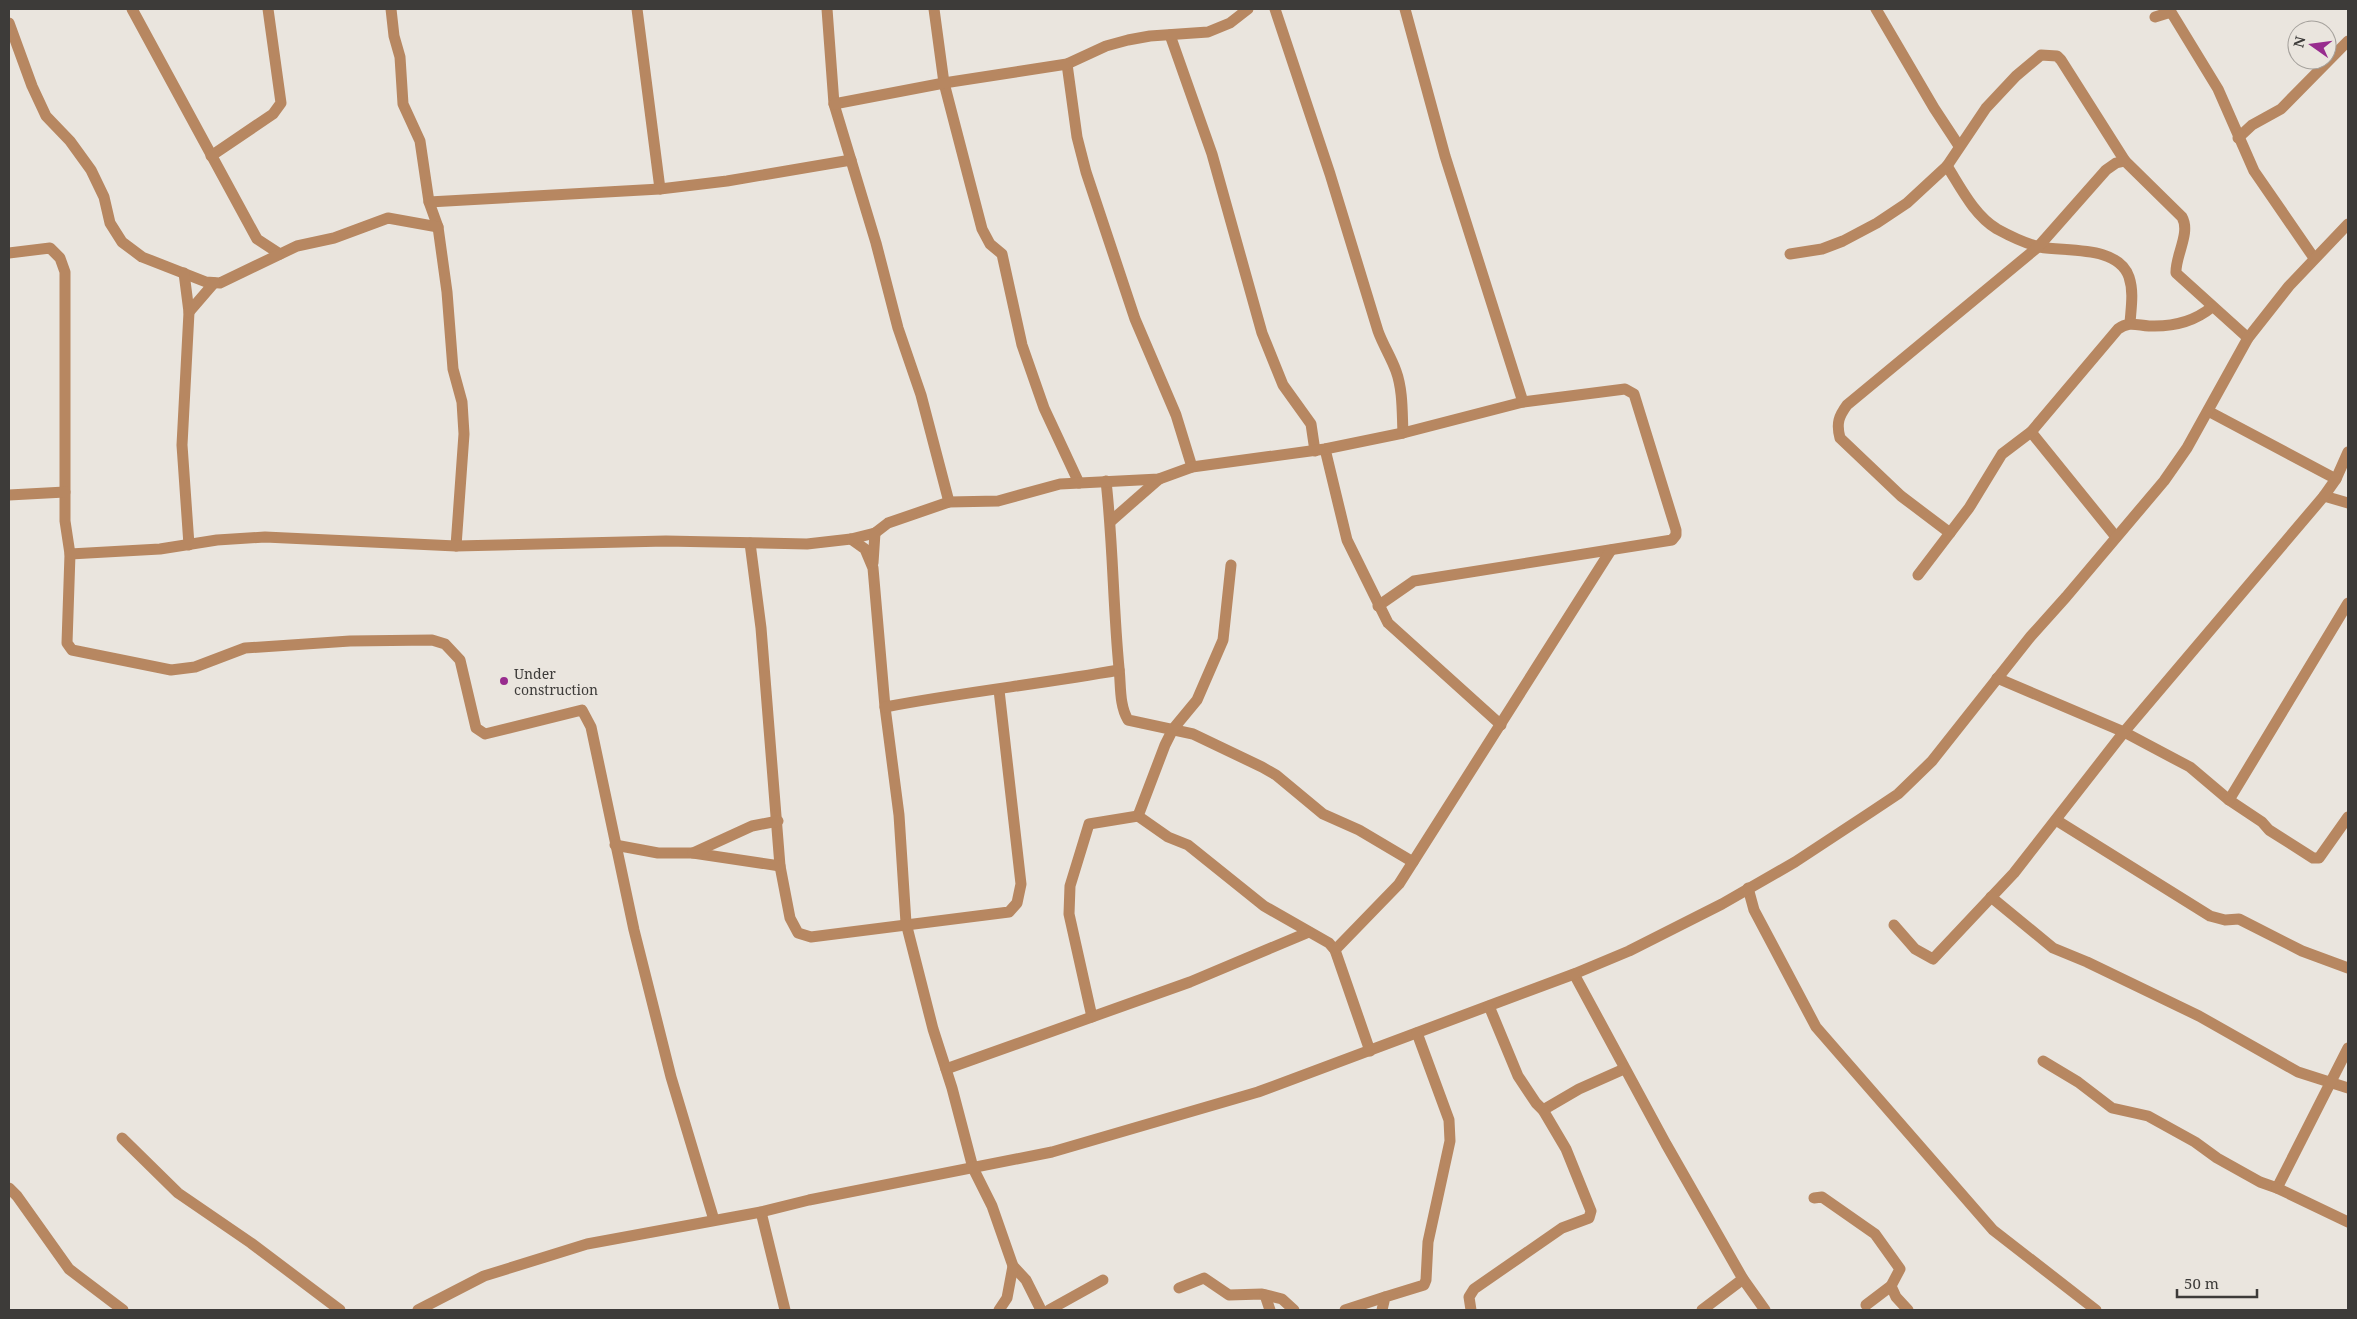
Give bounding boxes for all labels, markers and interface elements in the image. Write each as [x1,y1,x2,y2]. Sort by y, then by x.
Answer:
north arrow [2287,20,2337,70]
text: N [2288,34,2309,49]
place label: Under construction [514,664,598,699]
marker: Under construction [498,675,510,687]
scale bar [2177,1266,2257,1298]
text: 50 m [2184,1273,2219,1293]

